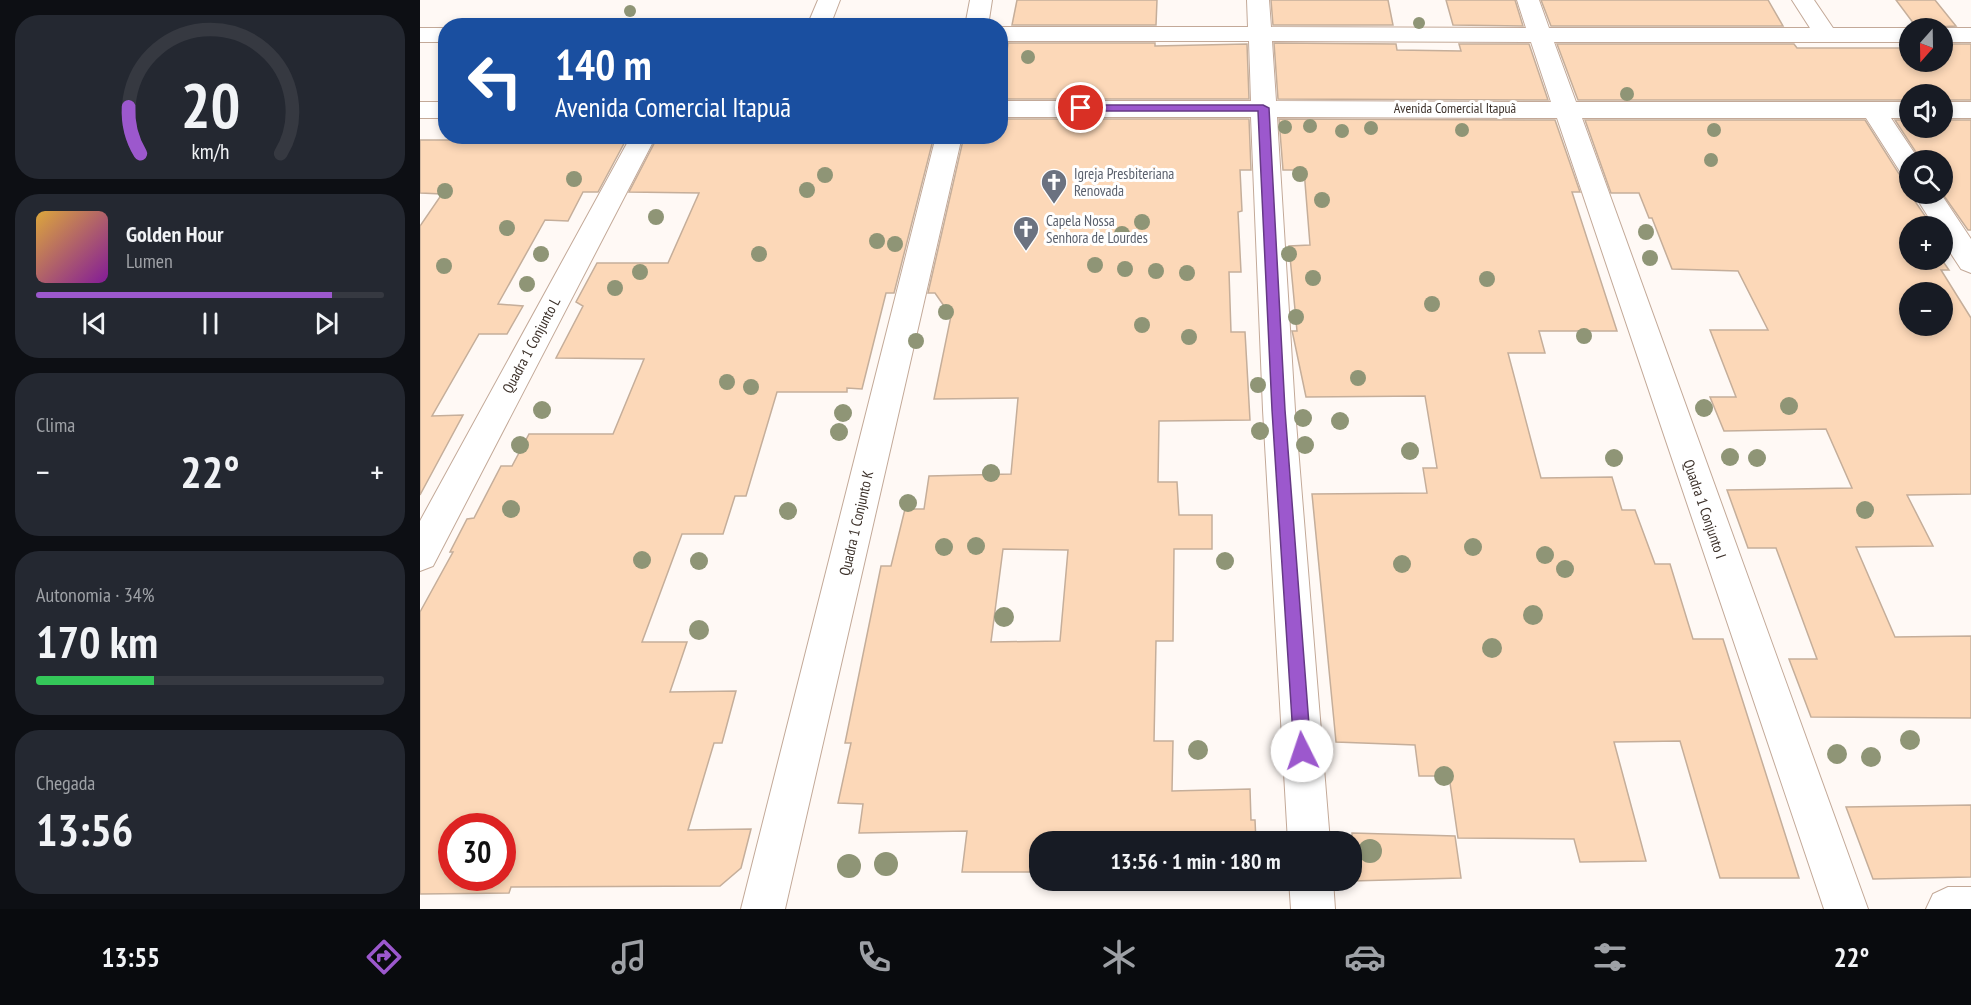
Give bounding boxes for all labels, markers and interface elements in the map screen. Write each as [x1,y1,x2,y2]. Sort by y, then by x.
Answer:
north arrow [1899,18,1953,72]
map controls [1899,18,1953,336]
text: 140 m [555,37,652,92]
icon: left [456,42,534,120]
text: 20 [180,64,240,145]
pin [1055,82,1106,133]
button: sound [1899,84,1953,138]
text: Avenida Comercial Itapuã [555,90,791,124]
icon: arrive [1064,91,1097,124]
street label: Avenida Comercial Itapuã [1394,99,1516,117]
text: km/h [191,137,229,165]
button: search [1899,150,1953,204]
place label: Igreja Presbiteriana Renovada [1074,164,1174,200]
church icon: Igreja Presbiteriana Renovada [1039,167,1069,205]
place label: Capela Nossa Senhora de Lourdes [1046,211,1148,247]
church icon: Capela Nossa Senhora de Lourdes [1011,214,1041,252]
button: + [1899,216,1953,270]
text: Golden Hour [126,220,224,248]
text: Lumen [126,248,173,274]
button: − [1899,282,1953,336]
street label: Quadra 1 Conjunto L [498,293,565,396]
icon: previous [78,307,111,340]
icon: pause [194,307,227,340]
icon: next [310,307,343,340]
text: Clima [36,412,75,438]
text: 22° [180,442,240,500]
text: − [36,450,50,493]
text: + [370,450,384,493]
street label: Quadra 1 Conjunto I [1679,457,1731,561]
street label: Quadra 1 Conjunto K [835,468,877,577]
text: Autonomia · 34% [36,582,154,608]
text: 170 km [36,612,158,670]
position arrow [1270,719,1334,783]
text: Chegada [36,770,95,796]
text: 13:56 [36,800,133,858]
speed limit sign: 30 [438,813,516,891]
text: 13:56 · 1 min · 180 m [1110,847,1281,875]
icon: directions [363,936,405,978]
icon: music [608,936,650,978]
icon: phone [853,936,895,978]
icon: climate [1098,936,1140,978]
icon: car [1344,936,1386,978]
icon: filters [1589,936,1631,978]
text: 13:55 [102,940,160,974]
text: 22° [1834,940,1869,974]

